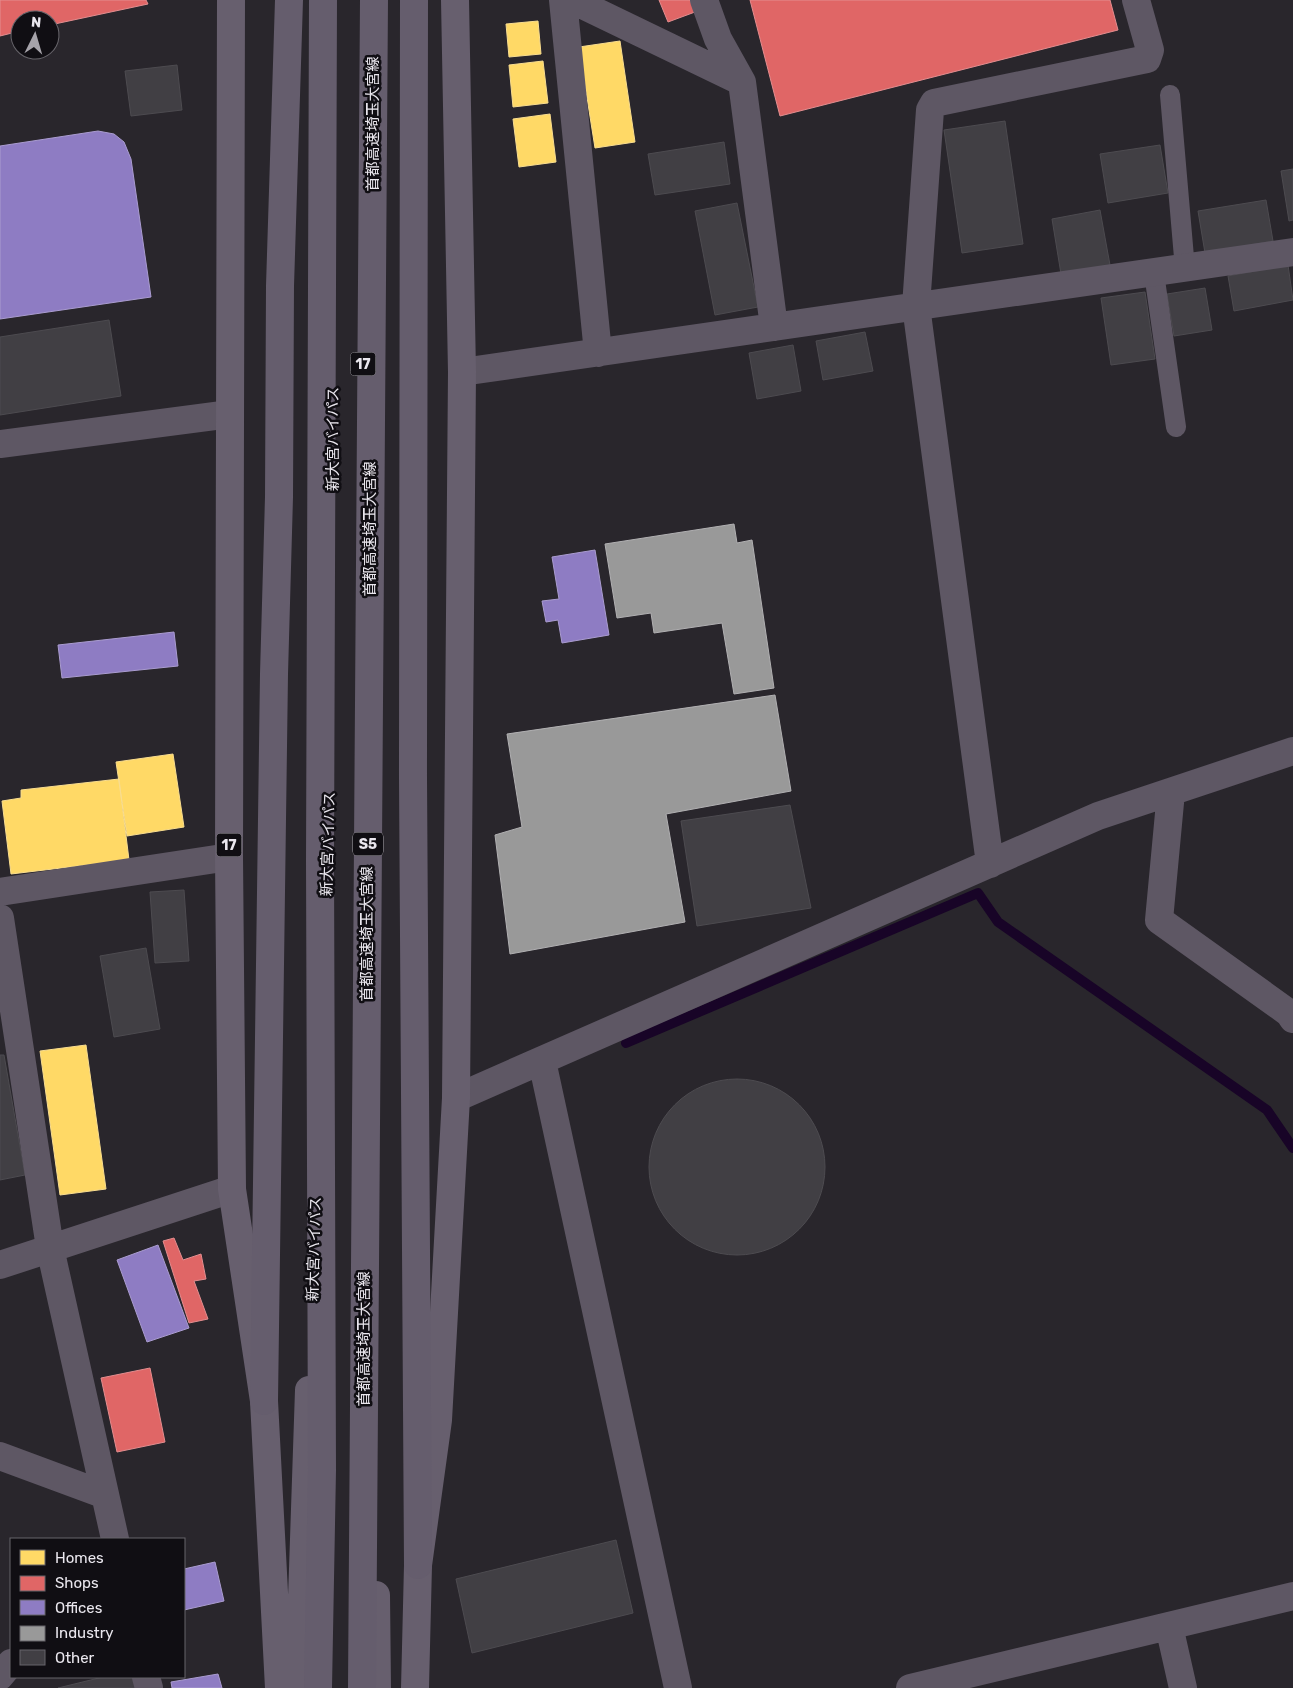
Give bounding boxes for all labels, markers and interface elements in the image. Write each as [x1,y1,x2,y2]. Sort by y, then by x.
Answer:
north arrow [10,10,60,60]
text: N [30,14,42,31]
street label: 首都高速埼玉大宮線 [364,56,382,192]
road number: 17 [350,352,376,376]
street label: 新大宮バイパス [324,387,342,491]
street label: 首都高速埼玉大宮線 [361,461,379,597]
street label: 新大宮バイパス [317,791,339,897]
road number: S5 [353,832,383,856]
road number: 17 [216,834,242,856]
street label: 首都高速埼玉大宮線 [358,866,376,1002]
street label: 新大宮バイパス [303,1196,325,1302]
street label: 首都高速埼玉大宮線 [355,1271,373,1407]
legend [10,1538,185,1678]
text: Homes [55,1549,104,1567]
text: Shops [55,1574,99,1592]
text: Offices [55,1599,103,1617]
text: Industry [55,1624,114,1642]
text: Other [55,1649,95,1667]

